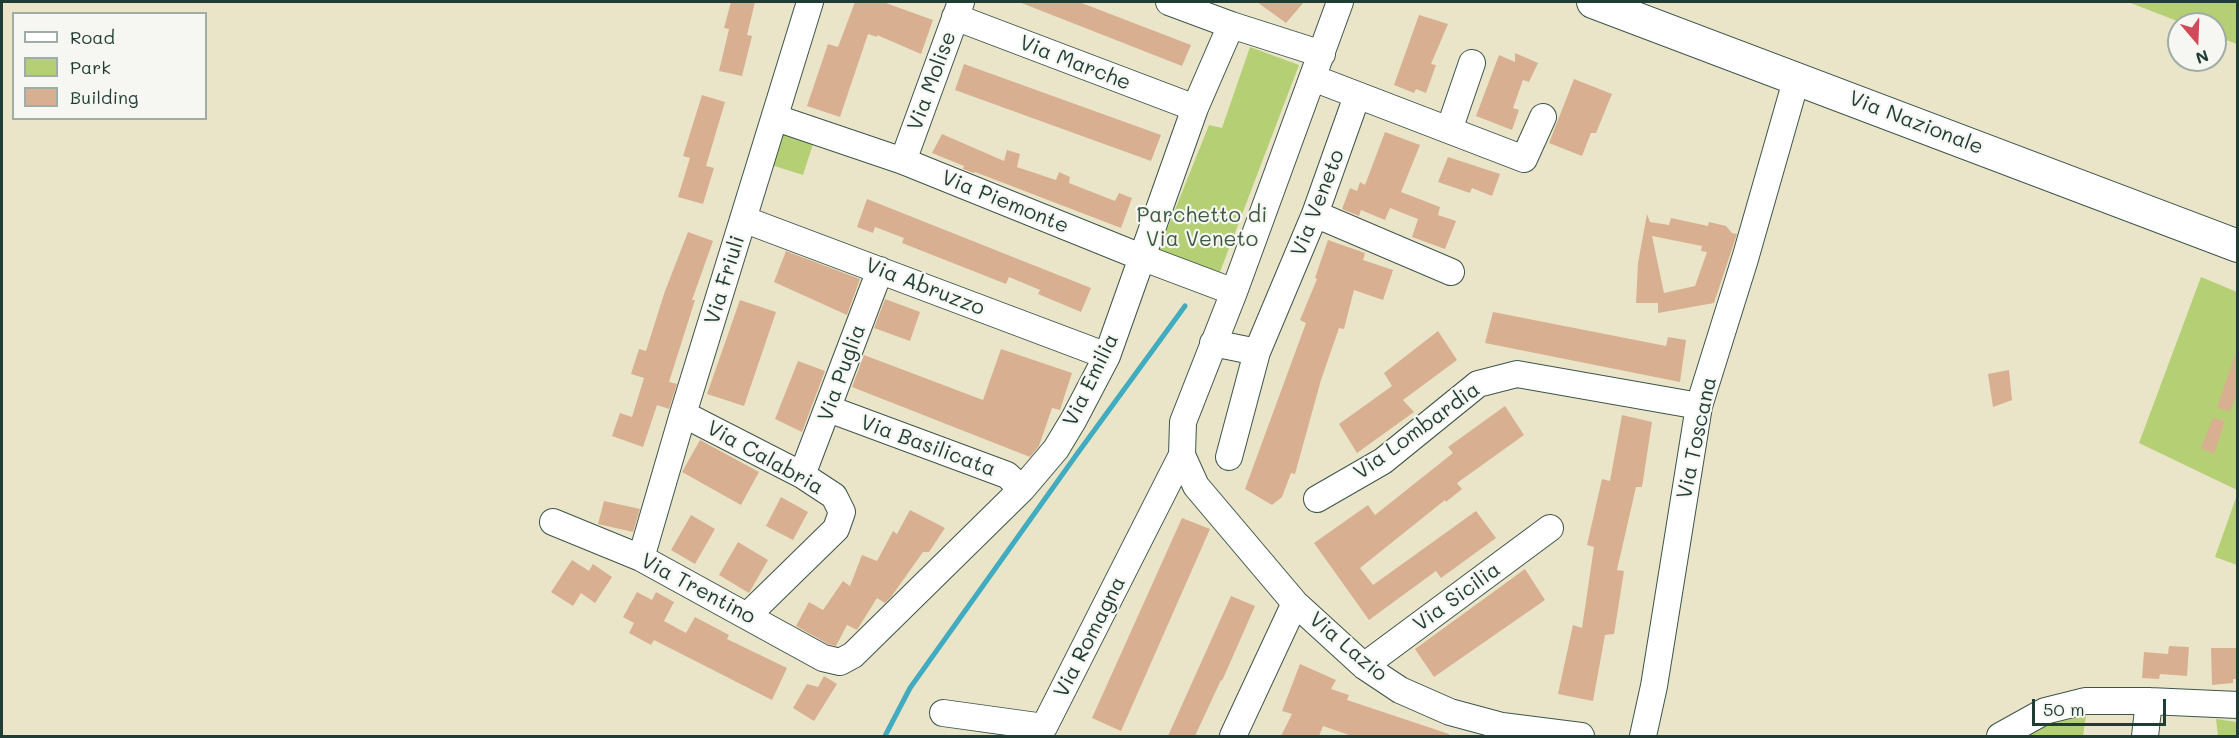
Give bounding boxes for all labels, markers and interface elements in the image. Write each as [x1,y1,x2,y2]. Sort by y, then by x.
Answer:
legend [12,12,207,120]
north arrow [2167,12,2227,72]
text: Road [70,25,115,49]
street label: Via Molise [902,28,962,134]
street label: Via Marche [1016,30,1134,96]
text: N [2193,46,2212,70]
text: Park [70,55,111,79]
text: Building [70,85,138,109]
street label: Via Nazionale [1845,86,1987,160]
street label: Via Veneto [1286,146,1350,260]
street label: Via Piemonte [938,165,1072,239]
park label: Parchetto di Via Veneto [1136,203,1268,253]
street label: Via Friuli [700,233,750,327]
street label: Via Abruzzo [862,253,988,321]
street label: Via Puglia [813,321,871,425]
street label: Via Emilia [1058,330,1124,430]
street label: Via Toscana [1672,375,1722,501]
street label: Via Lombardia [1349,377,1485,485]
street label: Via Basilicata [857,410,999,482]
street label: Via Calabria [702,416,828,500]
street label: Via Trentino [636,548,760,630]
street label: Via Sicilia [1409,557,1505,637]
street label: Via Romagna [1049,572,1131,702]
street label: Via Lazio [1304,607,1392,687]
scale bar [2035,687,2168,725]
text: 50 m [2043,697,2085,721]

